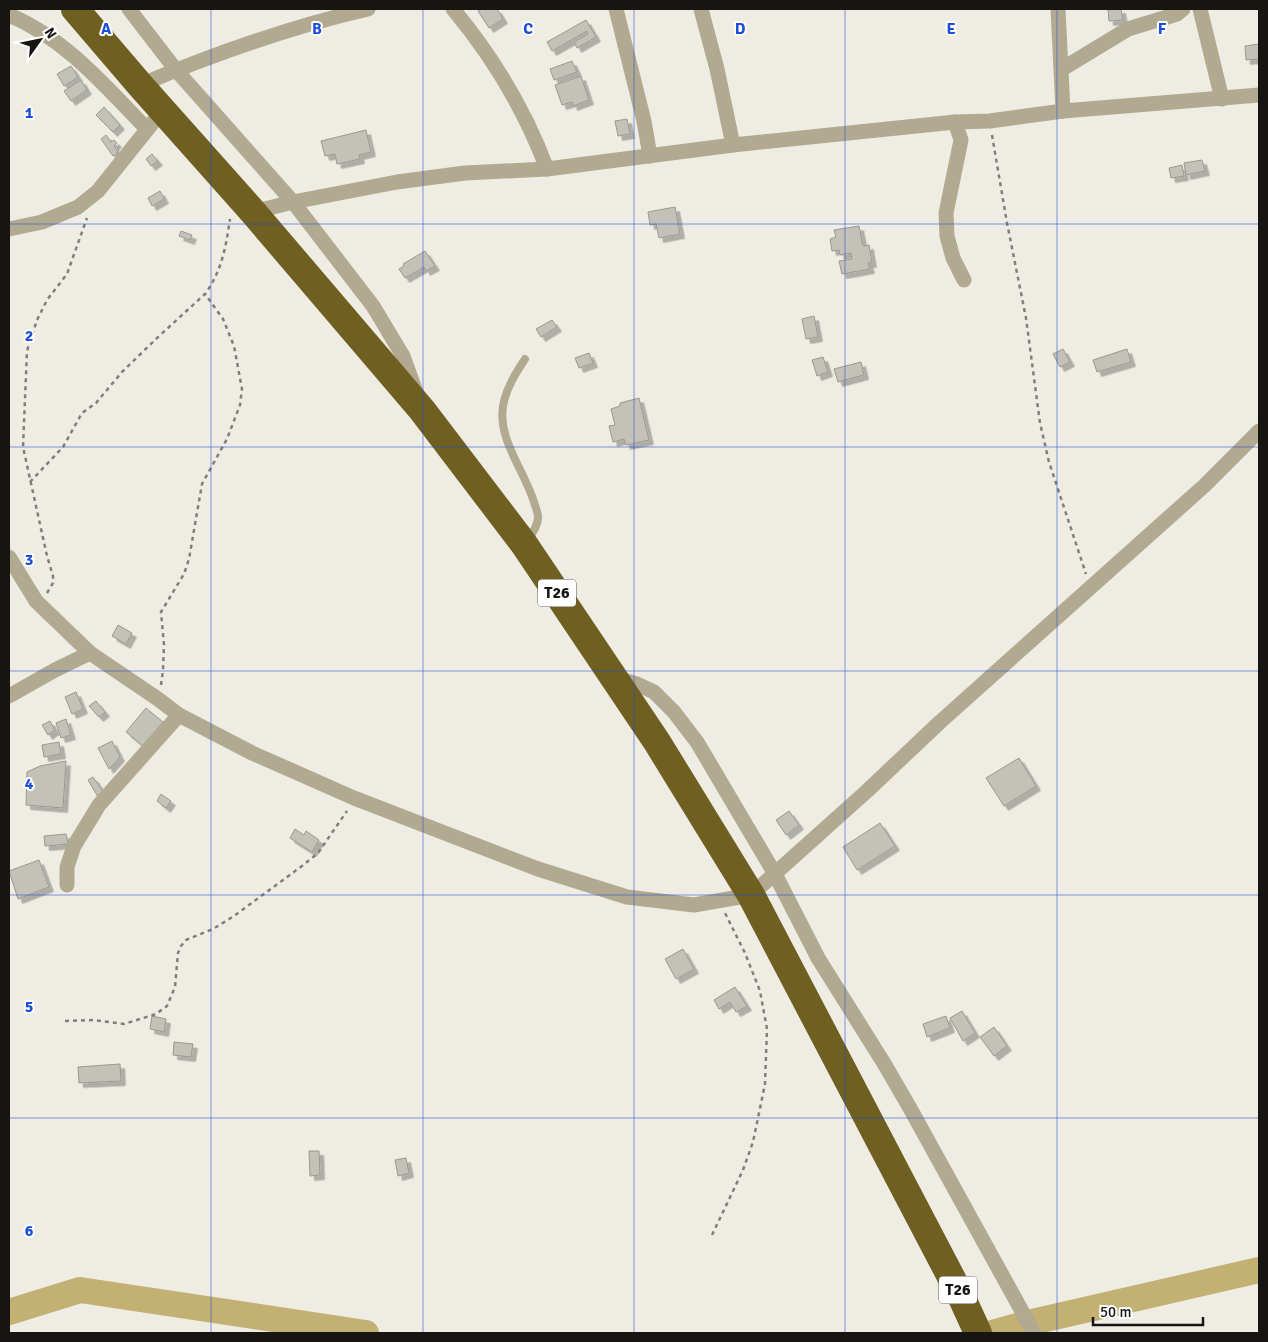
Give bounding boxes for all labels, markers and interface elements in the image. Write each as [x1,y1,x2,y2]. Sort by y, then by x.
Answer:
north arrow [15,15,65,65]
text: A [101,19,112,39]
text: B [312,19,322,39]
text: C [523,19,533,39]
text: D [735,19,746,39]
text: E [946,19,956,39]
text: F [1158,19,1167,39]
text: N [41,24,60,42]
text: 1 [25,103,34,123]
text: 2 [25,326,33,346]
text: 3 [25,550,33,570]
road number: T26 [538,580,576,606]
text: 4 [25,774,34,794]
text: 5 [25,997,33,1017]
text: 6 [25,1221,34,1241]
road number: T26 [939,1276,977,1304]
scale bar [1093,1294,1203,1326]
text: 50 m [1100,1303,1131,1321]

